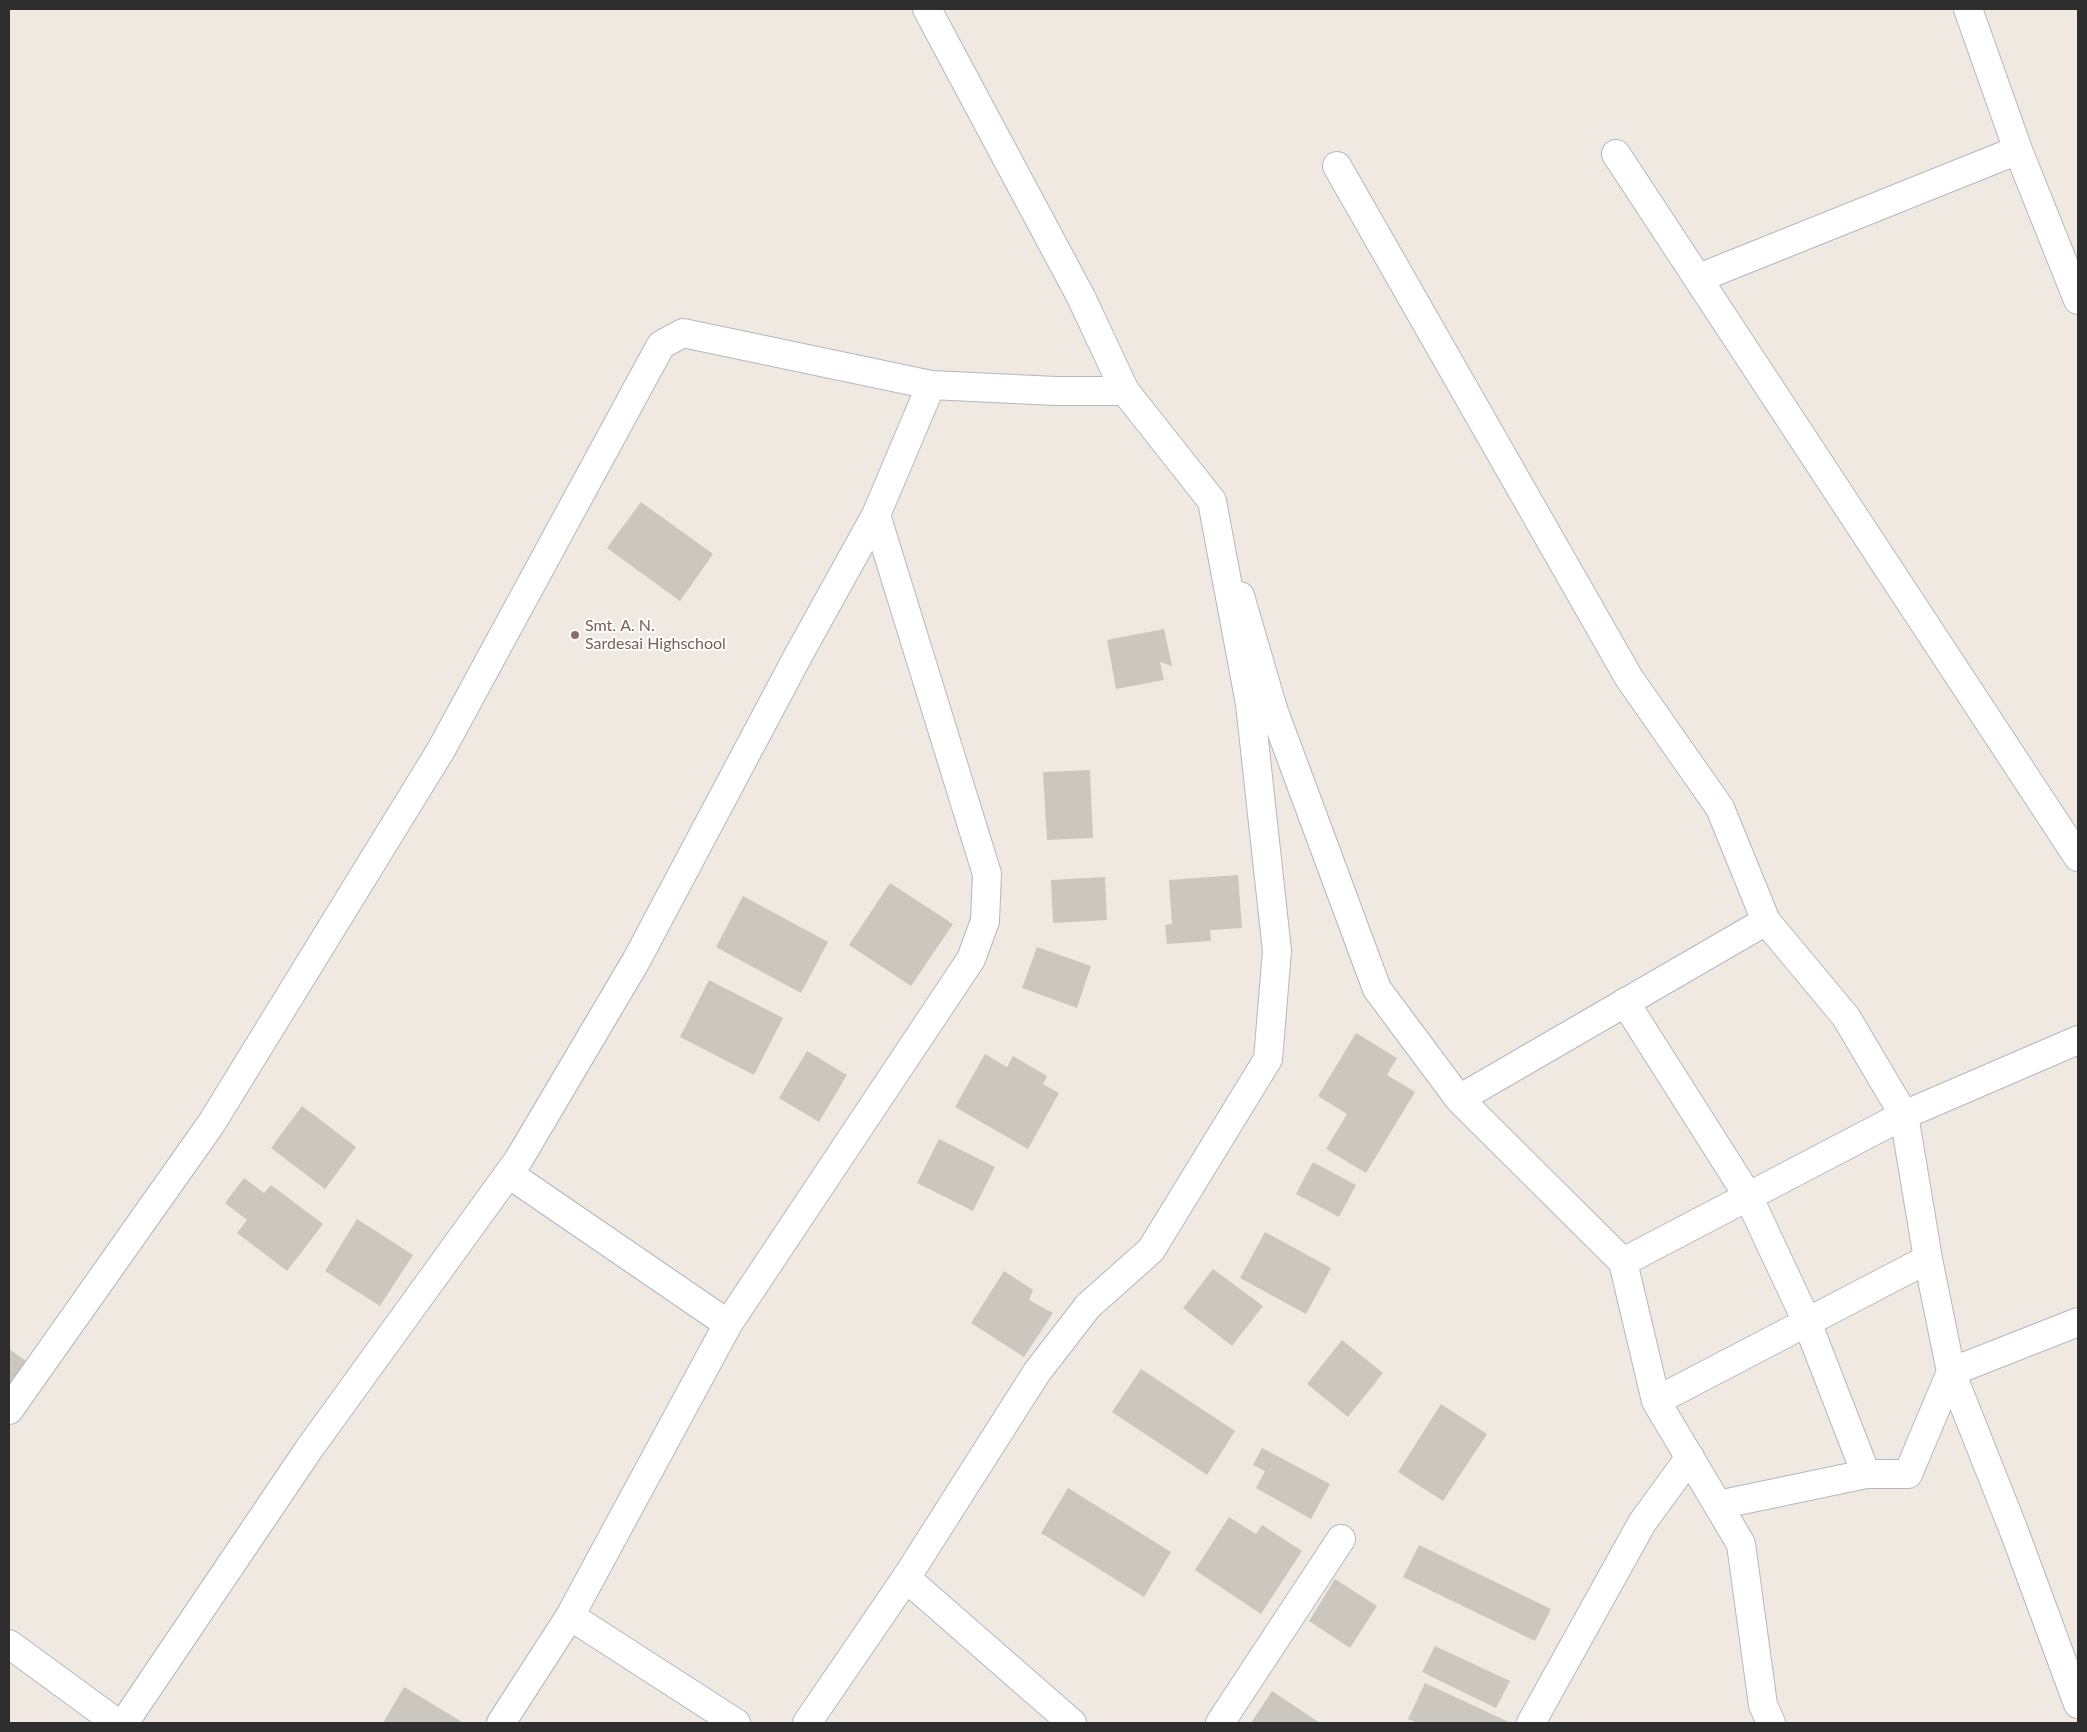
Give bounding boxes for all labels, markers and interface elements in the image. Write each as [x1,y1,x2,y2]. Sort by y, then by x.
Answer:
place label: Smt. A. N. Sardesai Highschool [585,616,726,654]
marker: Smt. A. N. Sardesai Highschool [569,629,581,641]

